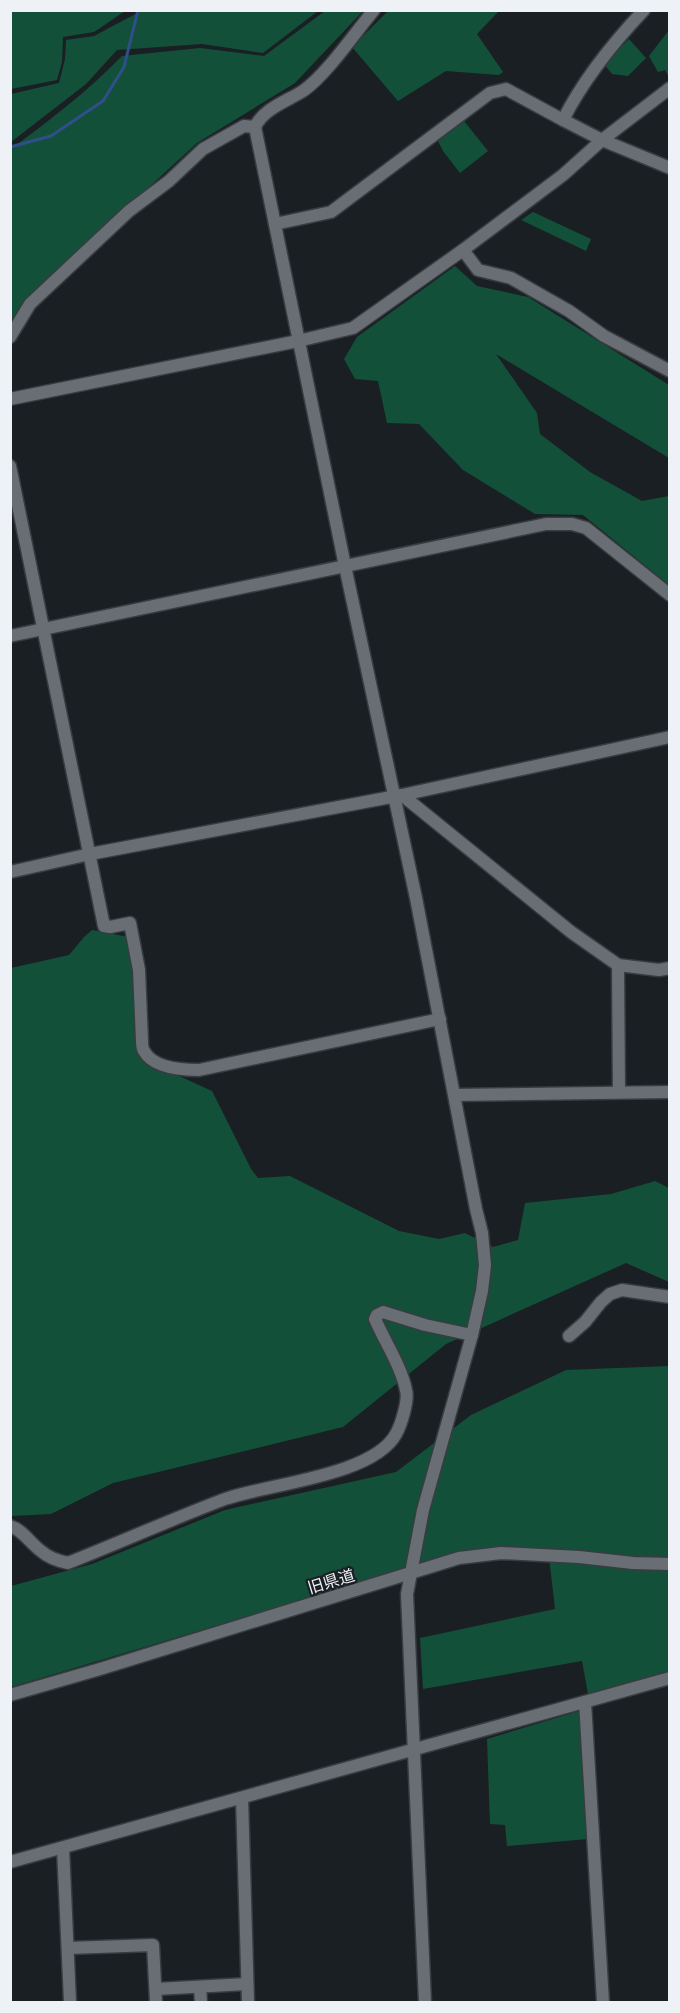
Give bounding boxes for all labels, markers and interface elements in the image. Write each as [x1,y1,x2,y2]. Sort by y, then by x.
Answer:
street label: 旧県道 [305,1565,357,1597]

